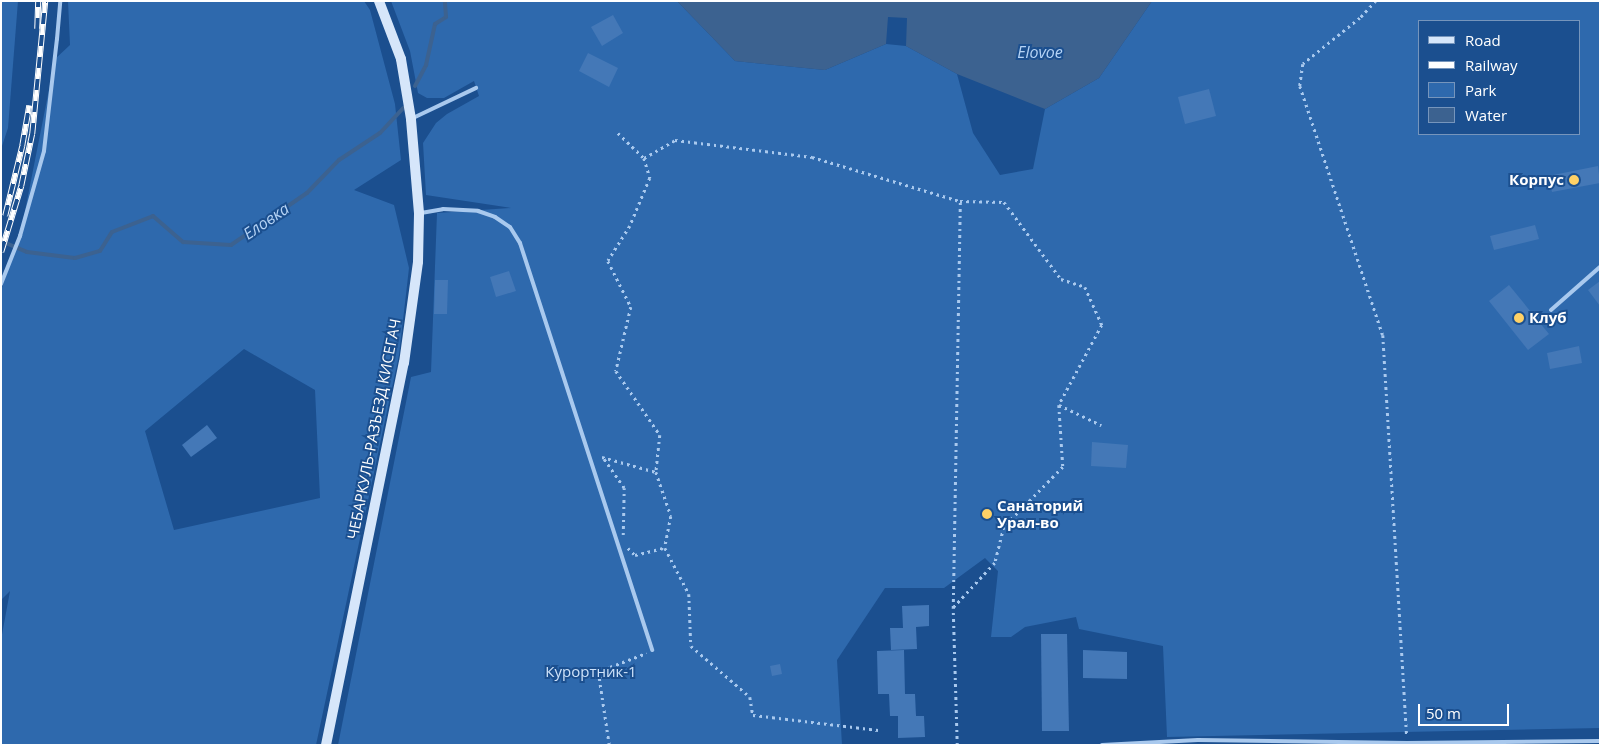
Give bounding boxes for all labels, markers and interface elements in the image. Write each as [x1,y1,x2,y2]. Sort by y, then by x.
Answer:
legend [1418,20,1581,135]
text: Road [1465,30,1501,50]
water label: Elovoe [1017,42,1063,62]
text: Railway [1465,55,1518,75]
text: Park [1465,80,1496,100]
text: Water [1465,105,1507,125]
place label: Корпус [1509,171,1564,189]
marker: Корпус [1568,174,1580,186]
water label: Еловка [239,199,293,243]
place label: Клуб [1529,309,1567,327]
marker: Клуб [1513,312,1525,324]
street label: ЧЕБАРКУЛЬ-РАЗЪЕЗД КИСЕГАЧ [344,317,404,541]
place label: Санаторий Урал-во [997,496,1083,531]
marker: Санаторий Урал-во [981,508,993,520]
park label: Курортник-1 [545,663,637,681]
scale bar [1421,694,1512,726]
text: 50 m [1426,703,1461,723]

